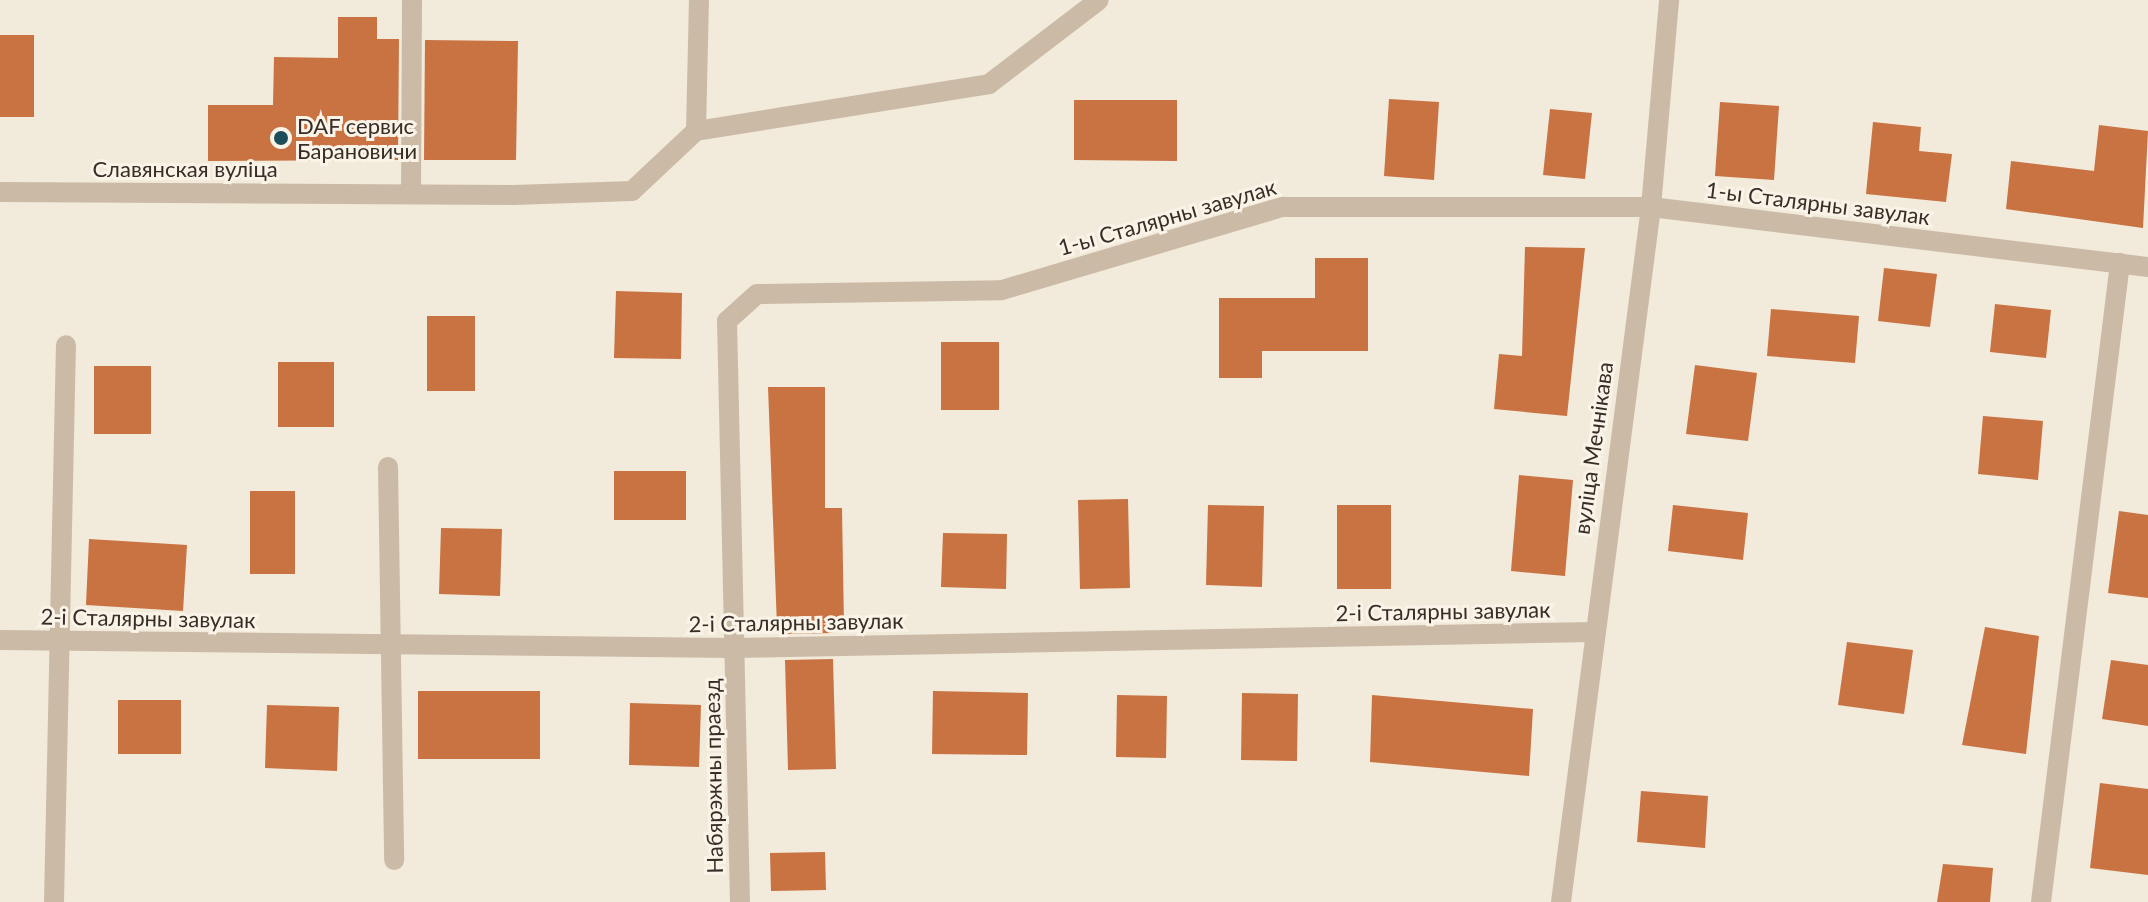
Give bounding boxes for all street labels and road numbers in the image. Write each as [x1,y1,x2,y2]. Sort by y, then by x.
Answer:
street label: Славянская вуліца [92,156,278,182]
street label: 1-ы Сталярны завулак [1055,173,1279,261]
street label: 1-ы Сталярны завулак [1704,176,1932,230]
street label: вуліца Мечнікава [1568,360,1618,536]
street label: 2-і Сталярны завулак [1335,596,1551,626]
street label: 2-і Сталярны завулак [40,603,256,633]
street label: 2-і Сталярны завулак [688,607,904,637]
street label: Набярэжны праезд [698,678,728,874]

